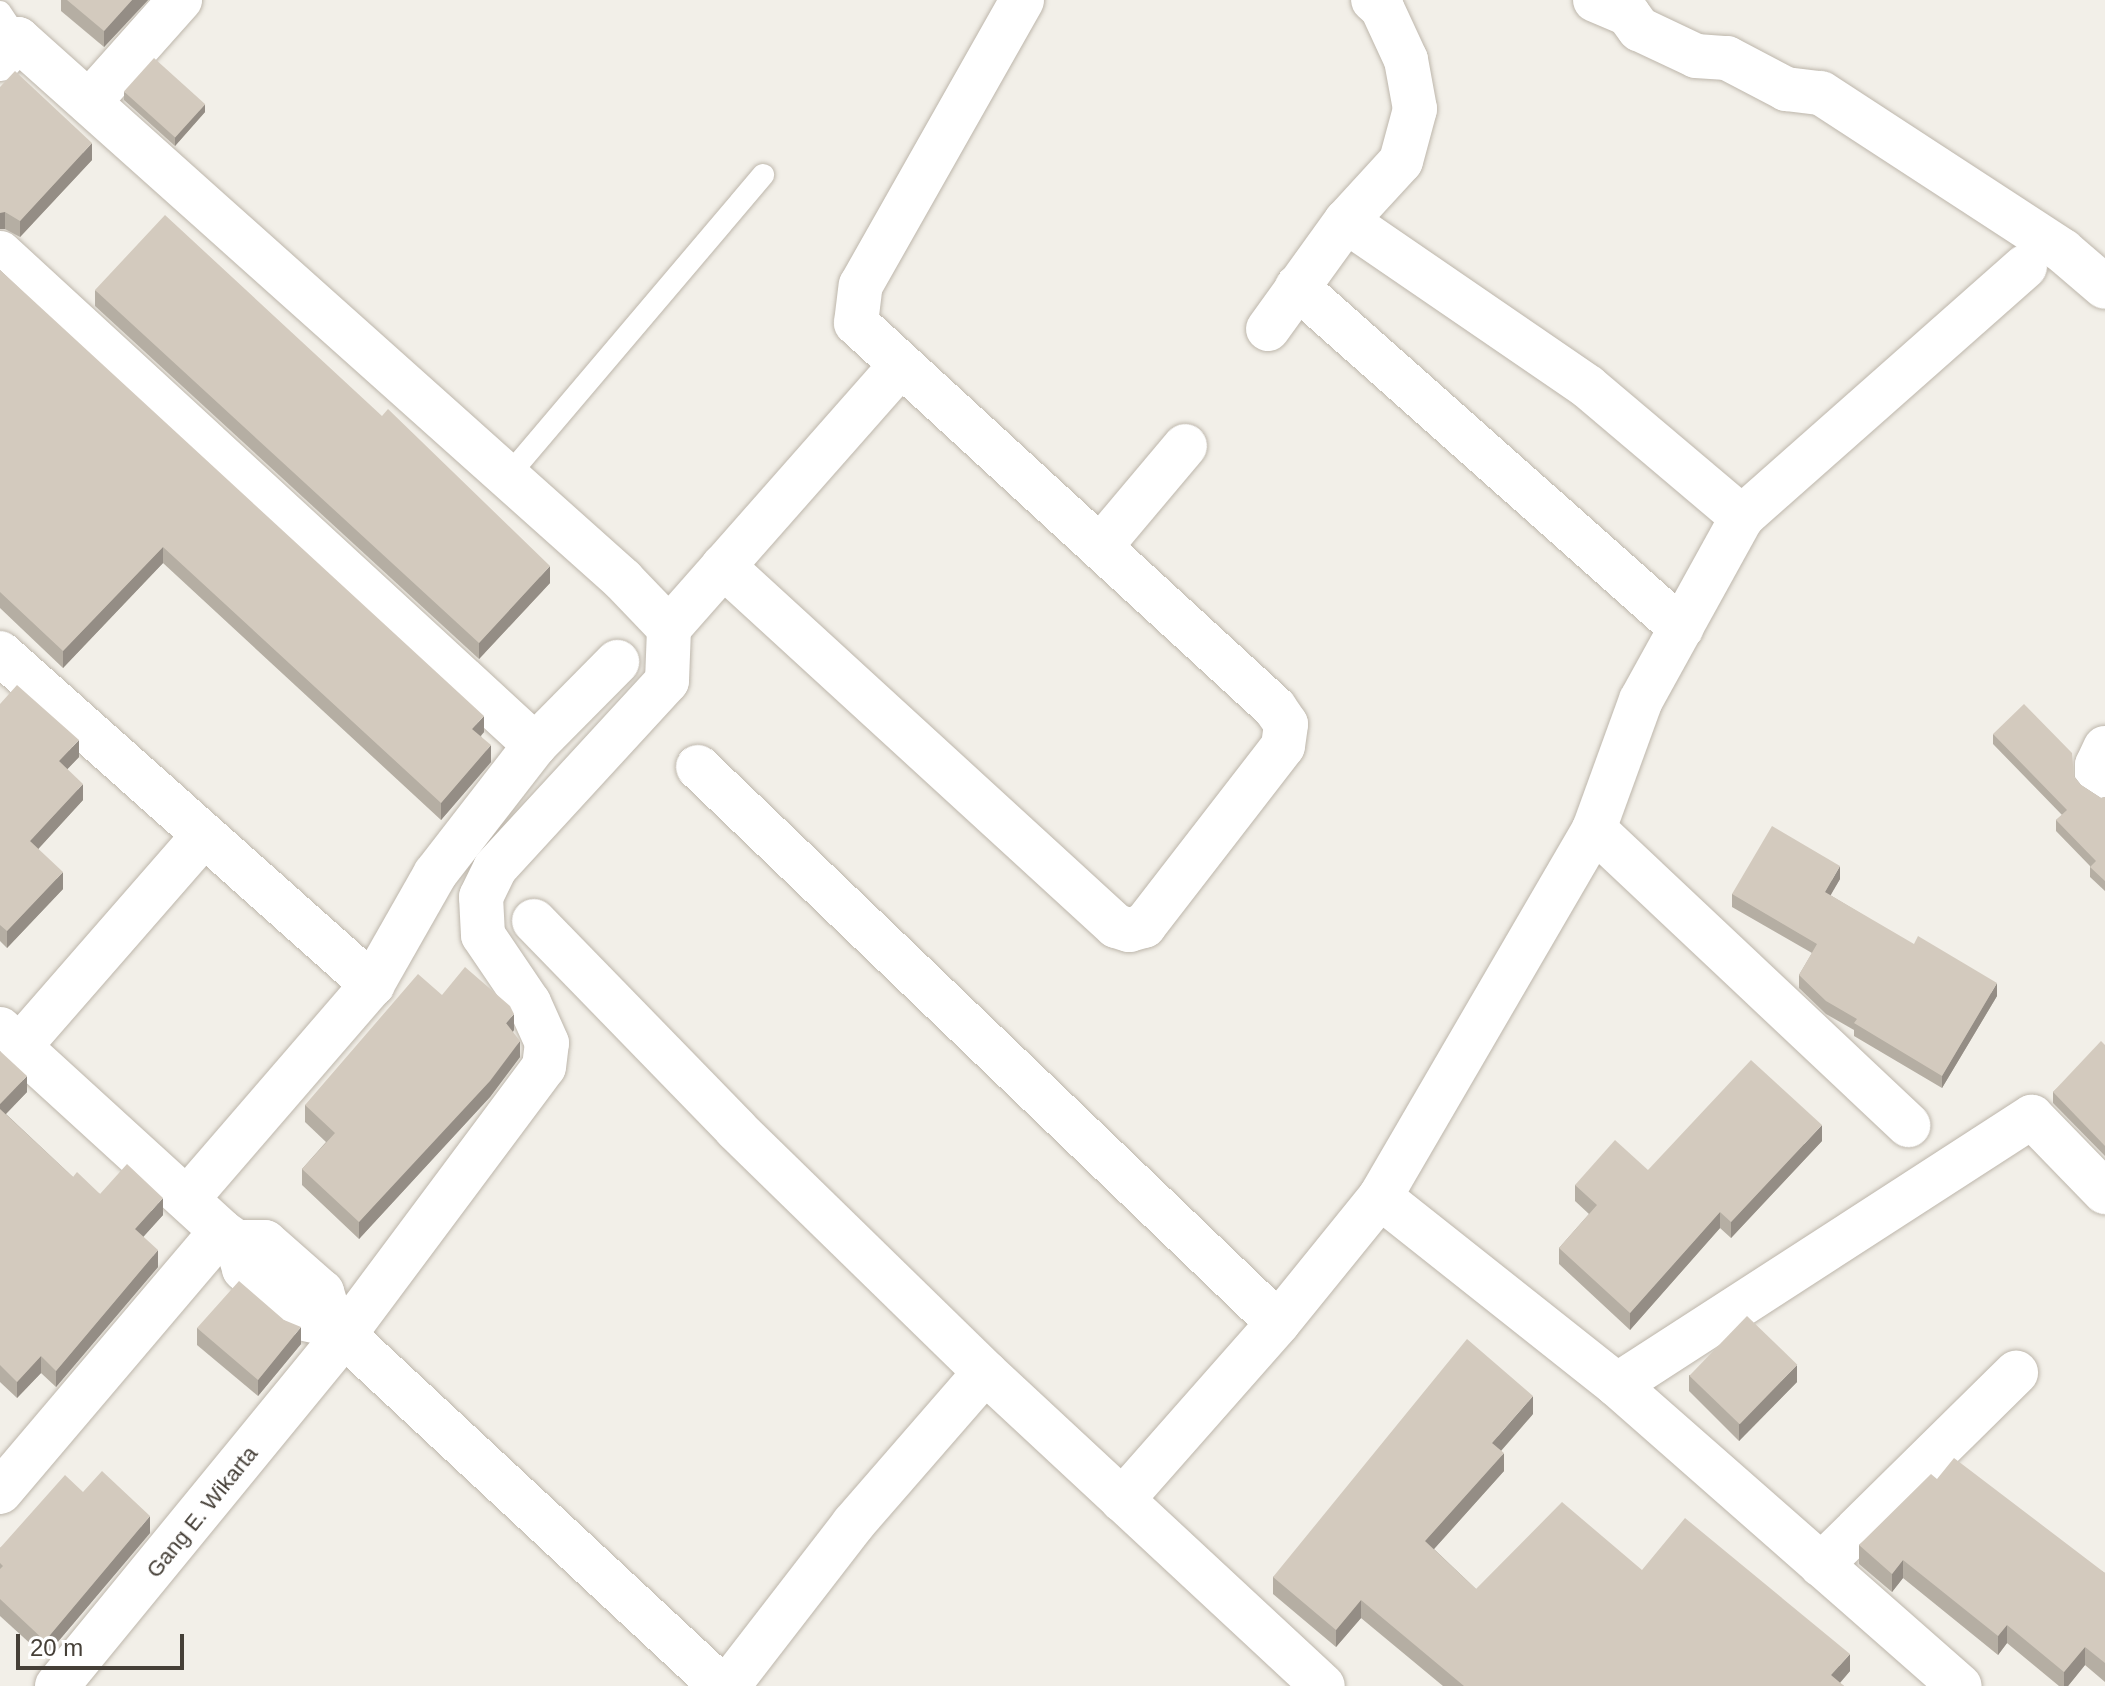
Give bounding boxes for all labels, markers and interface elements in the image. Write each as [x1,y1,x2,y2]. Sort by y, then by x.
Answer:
street label: Gang E. Wikarta [141,1441,263,1583]
scale bar [20,1618,188,1668]
text: 20 m [30,1634,83,1661]

